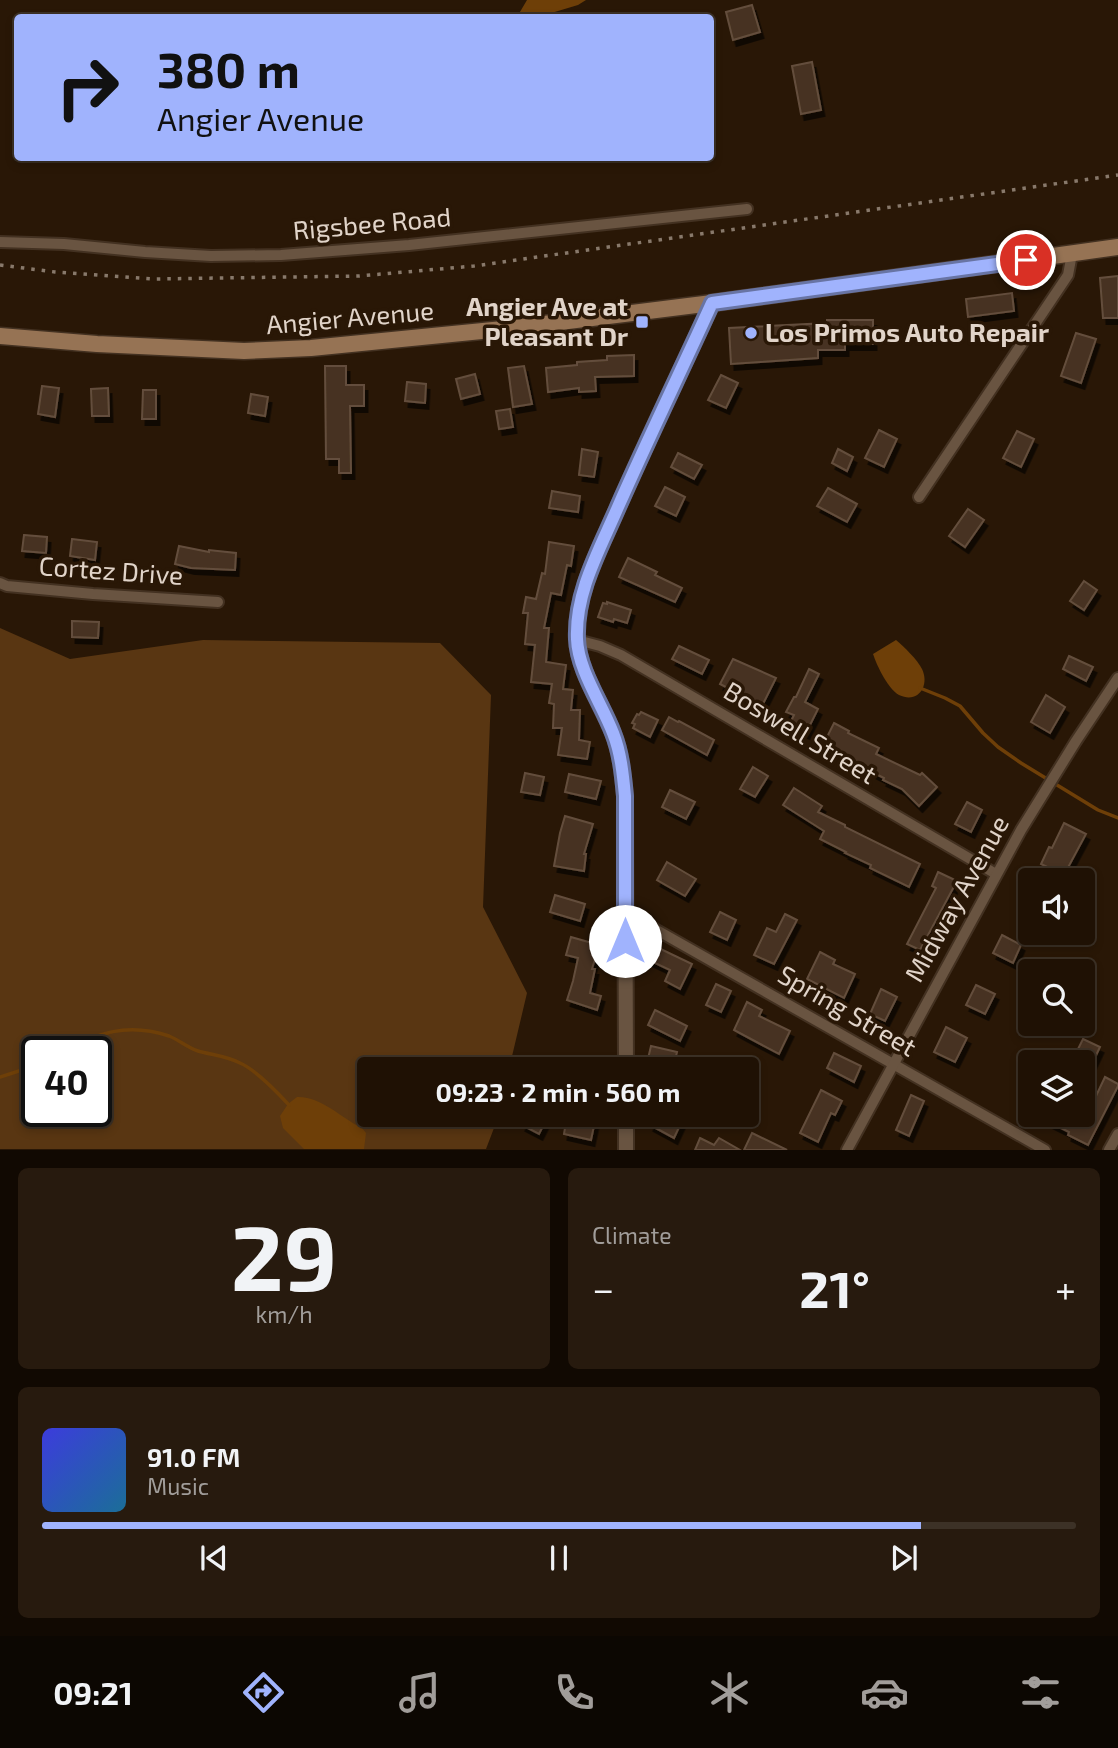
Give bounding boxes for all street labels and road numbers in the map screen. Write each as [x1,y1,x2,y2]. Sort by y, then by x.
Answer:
street label: Rigsbee Road [291,200,452,245]
street label: Angier Avenue [265,294,435,339]
street label: Cortez Drive [38,549,184,590]
street label: Boswell Street [719,674,883,789]
street label: Midway Avenue [897,810,1014,987]
street label: Spring Street [773,958,922,1062]

